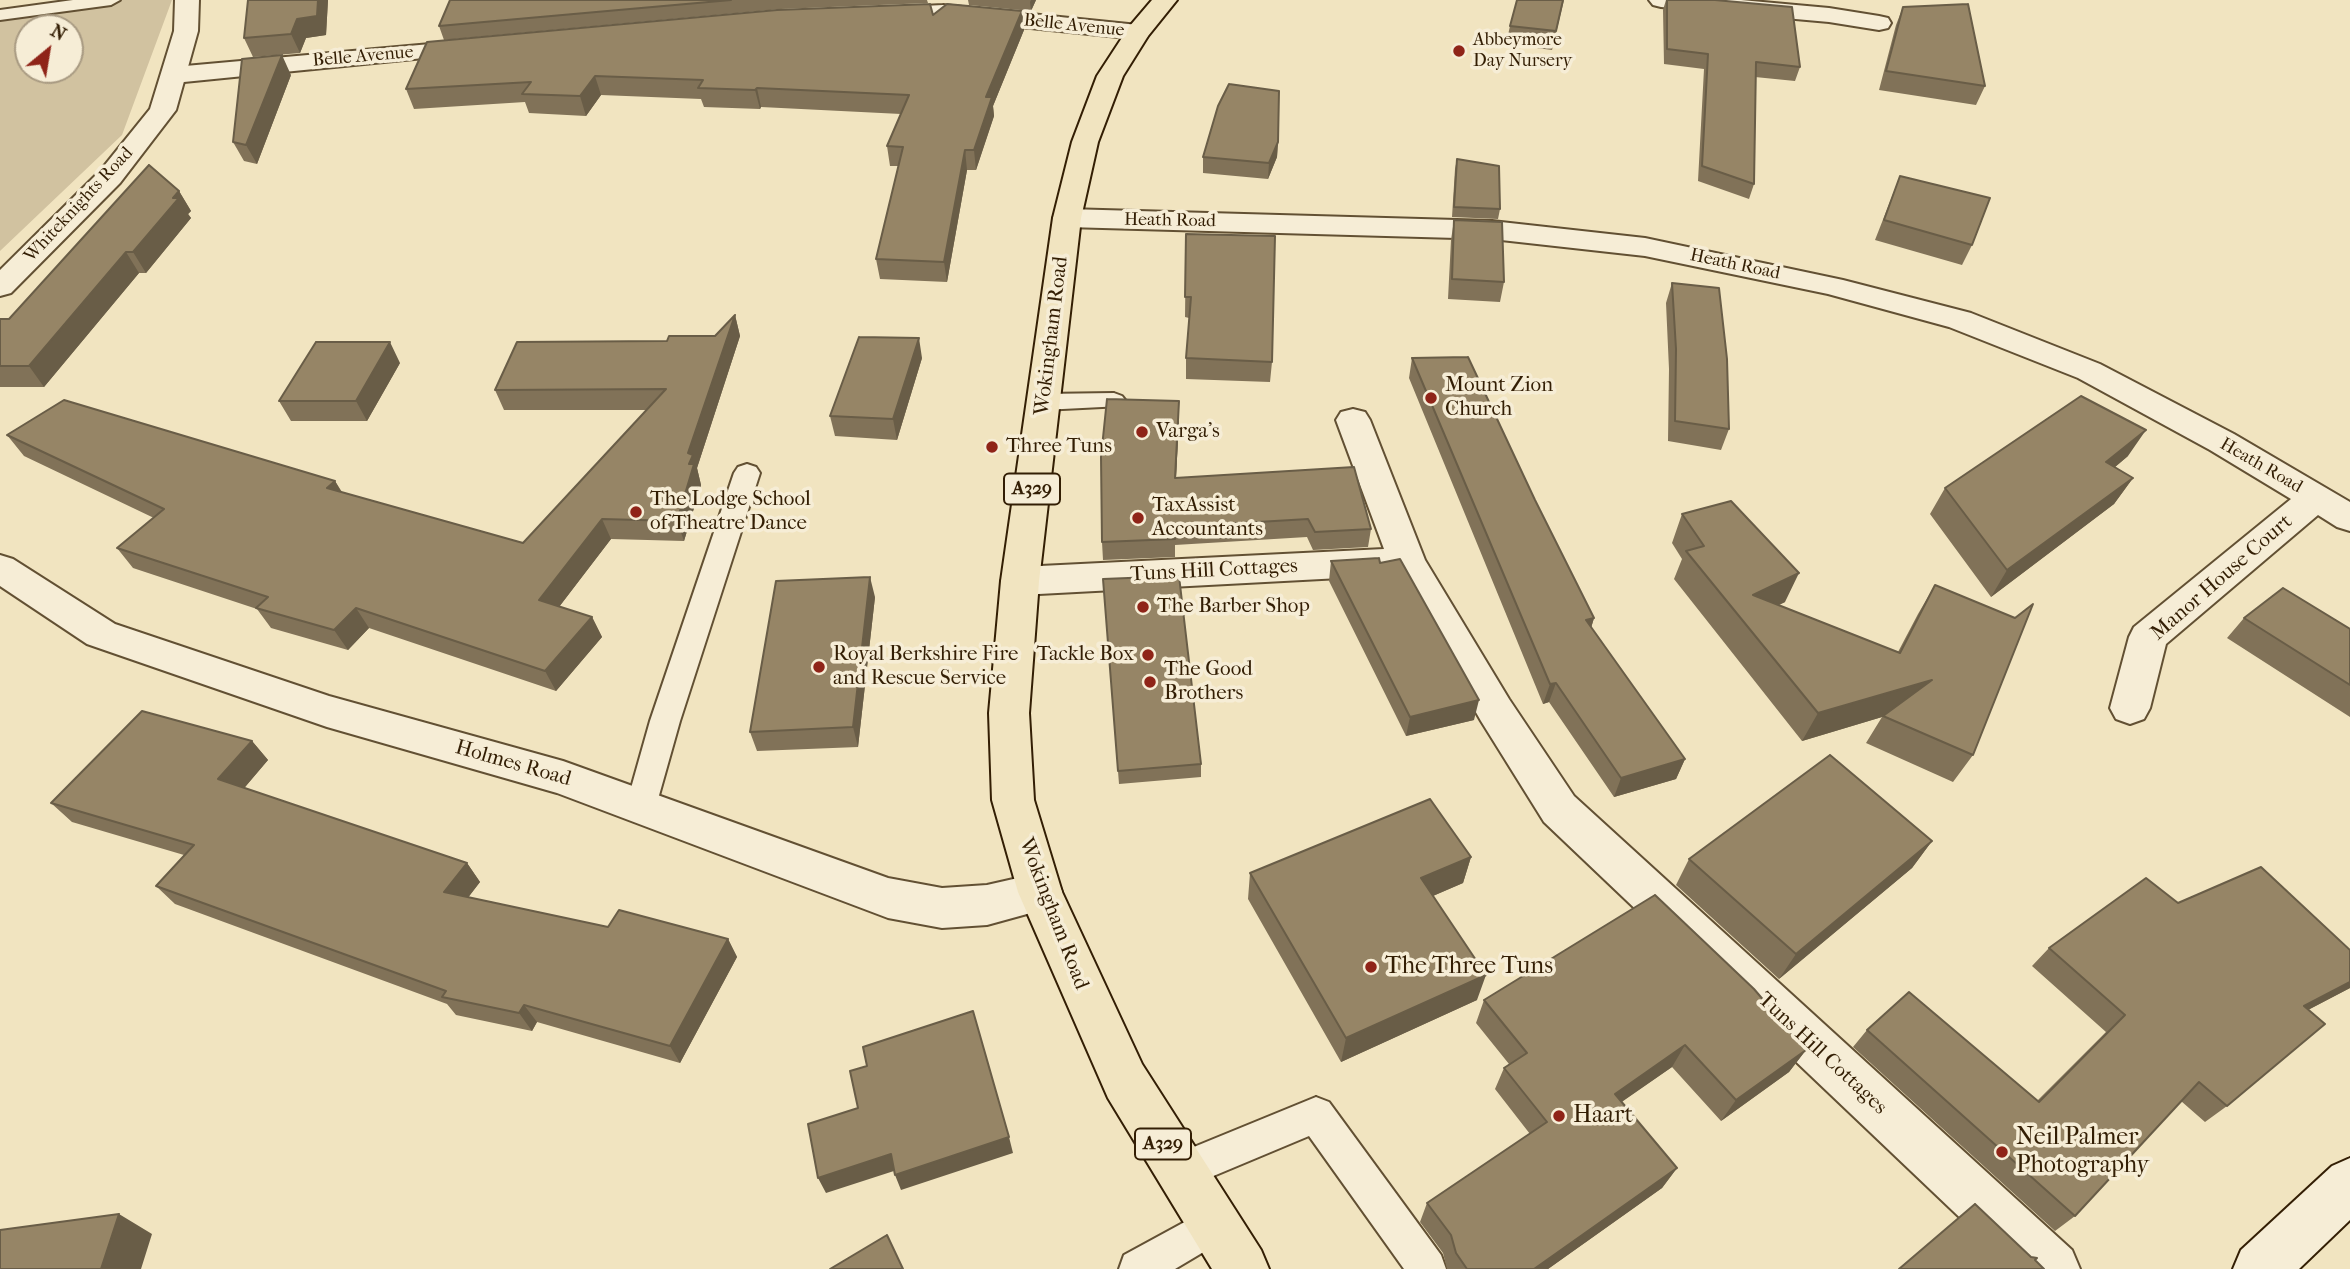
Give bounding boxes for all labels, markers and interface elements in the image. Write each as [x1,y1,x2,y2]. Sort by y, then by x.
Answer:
street label: Belle Avenue [1023,10,1125,42]
north arrow [14,14,84,84]
text: N [47,19,70,46]
place label: Abbeymore Day Nursery [1473,30,1572,72]
street label: Belle Avenue [312,42,414,72]
marker: Abbeymore Day Nursery [1451,43,1467,59]
street label: Whiteknights Road [20,143,138,267]
street label: Heath Road [1124,209,1216,233]
street label: Heath Road [1688,245,1782,285]
street label: Wokingham Road [1030,255,1074,417]
place label: Mount Zion Church [1445,373,1553,423]
marker: Mount Zion Church [1423,390,1439,406]
place label: Varga's [1156,419,1220,445]
marker: Varga's [1134,424,1150,440]
place label: Three Tuns [1006,434,1112,460]
street label: Heath Road [2216,434,2306,498]
marker: Three Tuns [984,439,1000,455]
road number: A329 [1004,474,1060,504]
place label: The Lodge School of Theatre Dance [650,487,811,537]
place label: TaxAssist Accountants [1152,493,1263,543]
marker: The Lodge School of Theatre Dance [628,504,644,520]
marker: TaxAssist Accountants [1130,510,1146,526]
street label: Manor House Court [2146,510,2298,646]
street label: Tuns Hill Cottages [1130,554,1298,588]
place label: The Barber Shop [1157,594,1310,620]
marker: The Barber Shop [1135,599,1151,615]
place label: Royal Berkshire Fire and Rescue Service [833,642,1018,692]
place label: Tackle Box [1037,642,1134,668]
marker: Tackle Box [1140,647,1156,663]
place label: The Good Brothers [1164,657,1253,707]
marker: Royal Berkshire Fire and Rescue Service [811,659,827,675]
marker: The Good Brothers [1142,674,1158,690]
street label: Holmes Road [452,735,574,793]
street label: Wokingham Road [1013,835,1093,993]
place label: The Three Tuns [1385,953,1553,981]
marker: The Three Tuns [1363,959,1379,975]
street label: Tuns Hill Cottages [1752,988,1892,1120]
place label: Haart [1573,1102,1633,1130]
marker: Haart [1551,1108,1567,1124]
place label: Neil Palmer Photography [2016,1124,2149,1180]
road number: A329 [1135,1128,1191,1160]
marker: Neil Palmer Photography [1994,1144,2010,1160]

